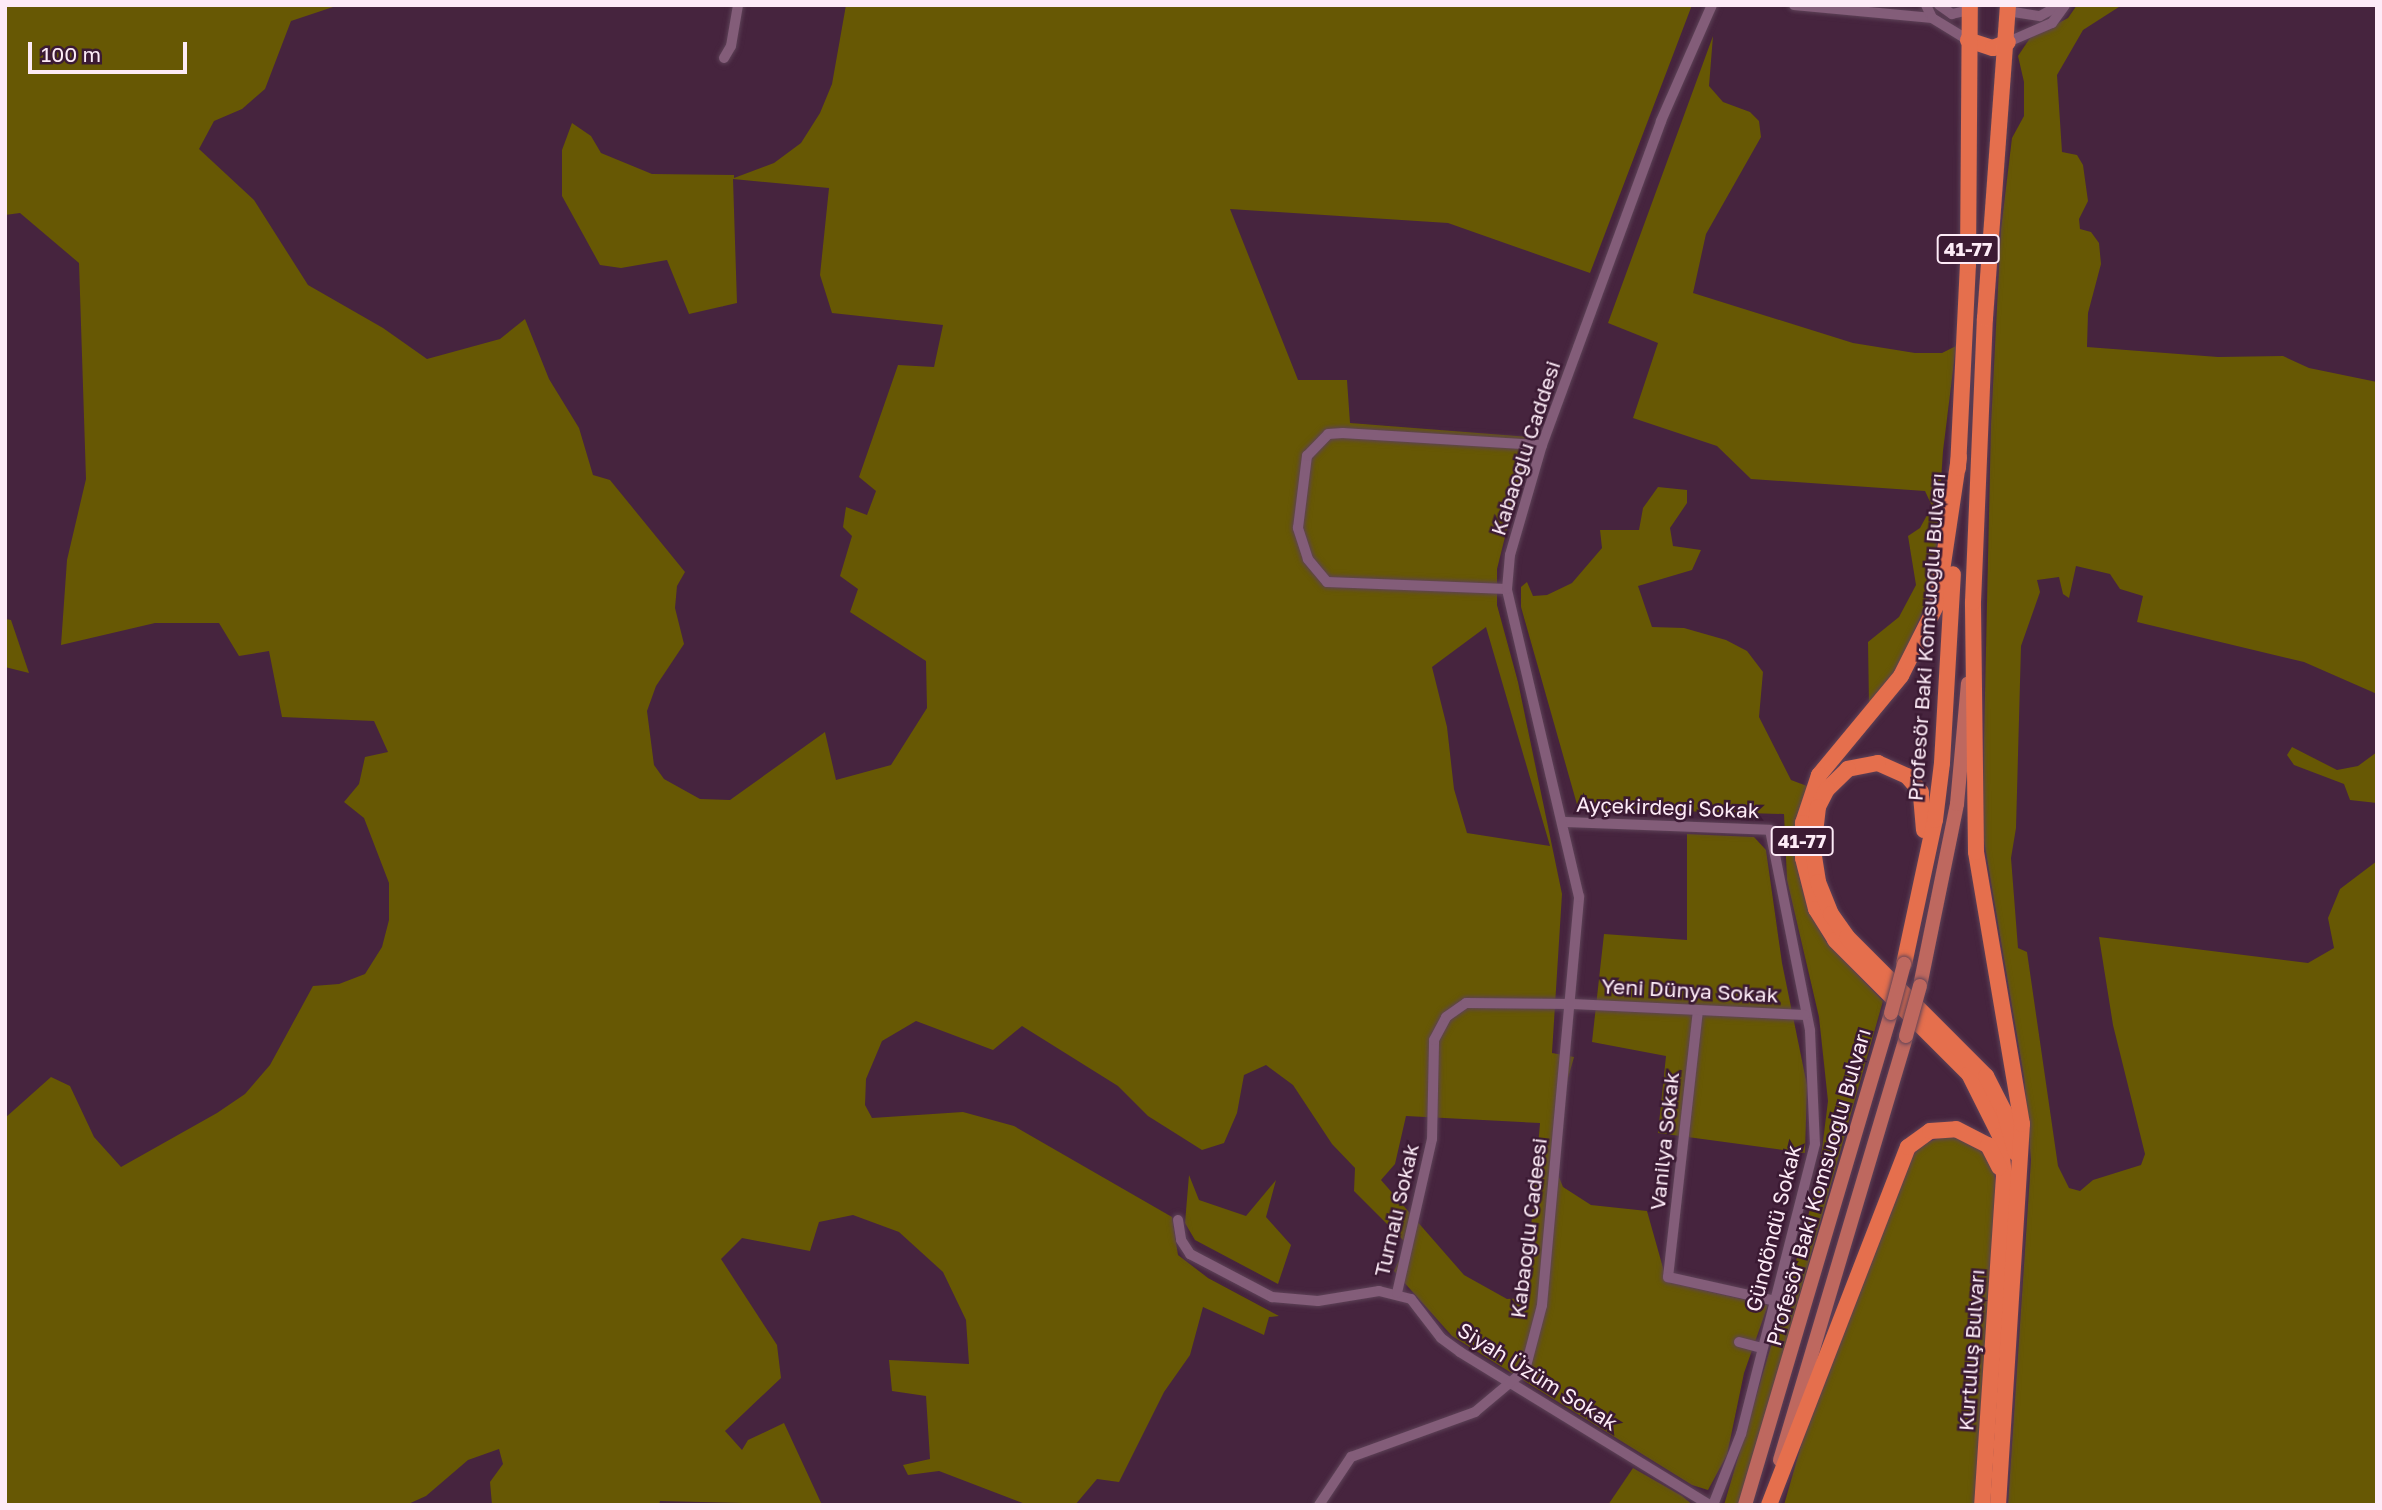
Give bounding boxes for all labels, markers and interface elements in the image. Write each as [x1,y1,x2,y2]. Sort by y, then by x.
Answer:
scale bar [32,28,191,72]
text: 100 m [41,41,101,67]
road number: 41-77 [1937,233,2000,264]
street label: Kabaoğlu Caddesi [1485,358,1565,538]
street label: Profesör Baki Komsuoğlu Bulvarı [1902,472,1950,802]
street label: Ayçekirdeği Sokak [1576,791,1760,823]
road number: 41-77 [1770,826,1834,856]
street label: Yeni Dünya Sokak [1601,973,1779,1007]
street label: Profesör Baki Komsuoğlu Bulvarı [1761,1026,1875,1348]
street label: Vanilya Sokak [1644,1070,1684,1212]
street label: Kabaoğlu Cadeesi [1504,1136,1552,1320]
street label: Turnalı Sokak [1368,1141,1424,1279]
street label: Gündöndü Sokak [1740,1142,1806,1314]
street label: Kurtuluş Bulvarı [1953,1268,1989,1432]
street label: Siyah Üzüm Sokak [1453,1317,1623,1435]

